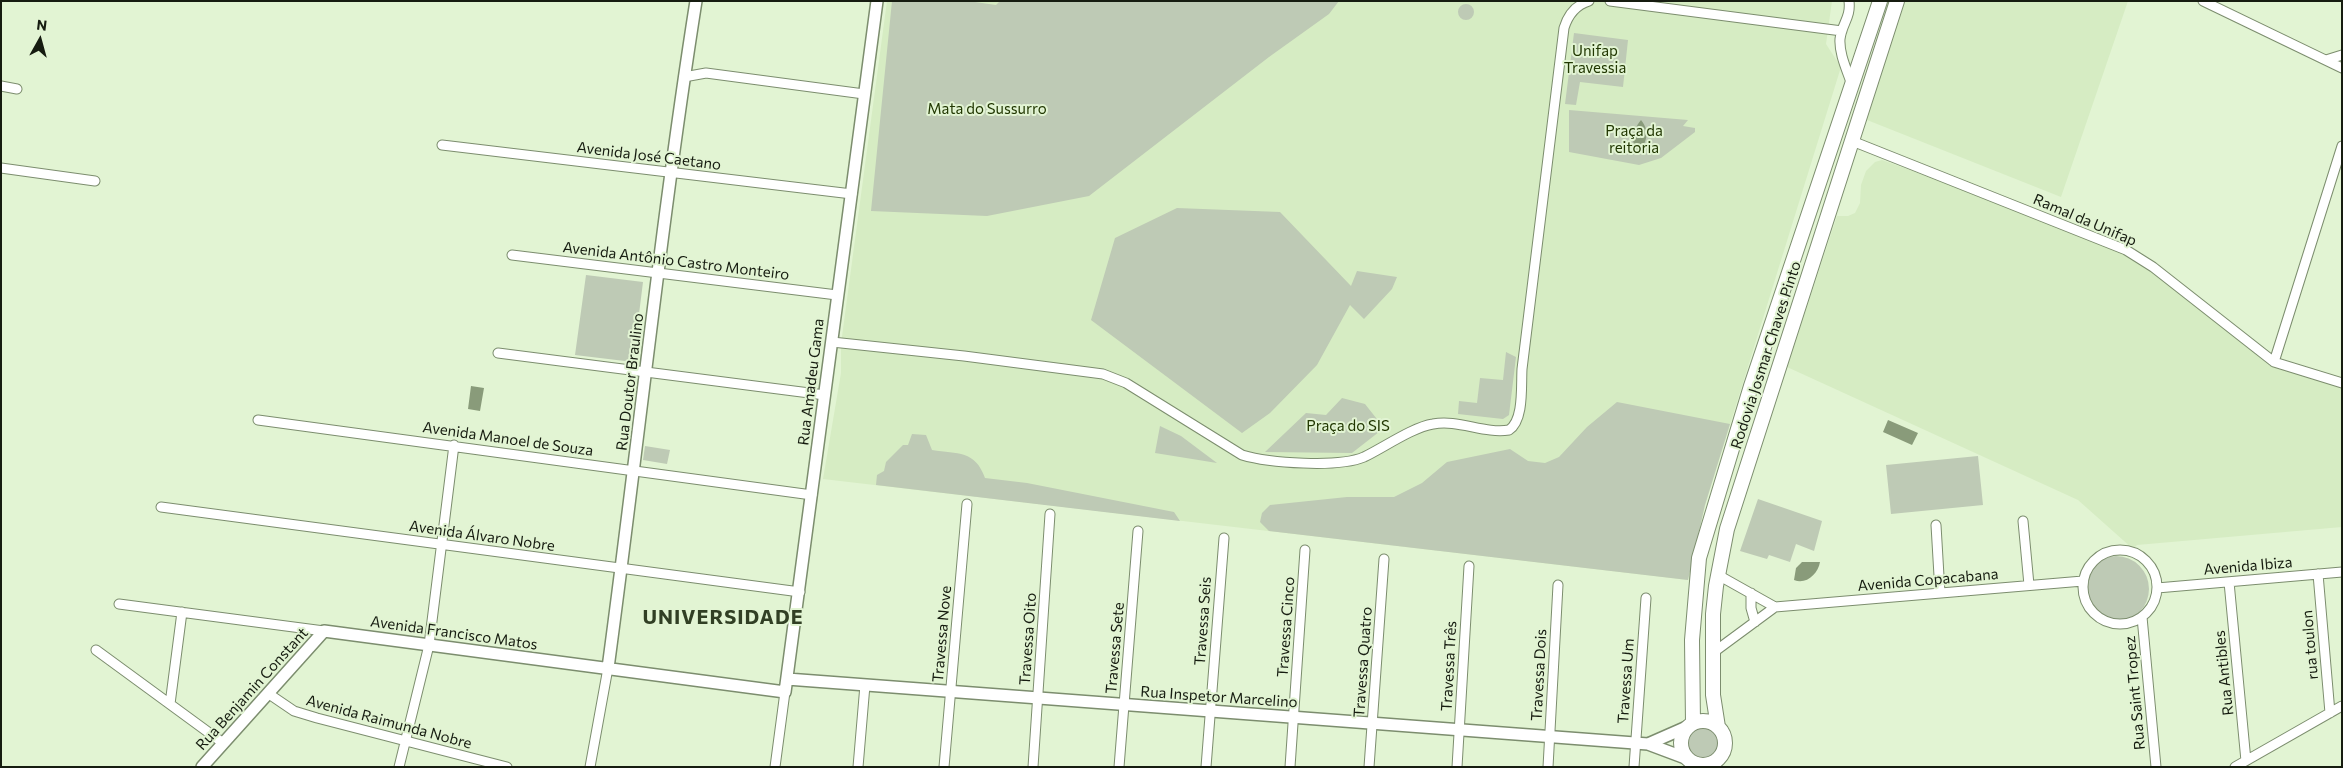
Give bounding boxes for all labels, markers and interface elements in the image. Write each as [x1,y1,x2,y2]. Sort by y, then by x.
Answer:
north arrow [15,15,65,65]
text: N [36,16,48,34]
park label: Unifap Travessia [1564,42,1626,77]
park label: Mata do Sussurro [927,100,1047,118]
park label: Praça da reitoria [1605,122,1663,157]
street label: Avenida José Caetano [576,138,722,174]
street label: Ramal da Unifap [2031,190,2139,250]
street label: Avenida Antônio Castro Monteiro [562,238,790,284]
street label: Rodovia Josmar Chaves Pinto [1727,259,1805,451]
street label: Rua Doutor Braulino [613,312,647,452]
street label: Rua Amadeu Gama [794,317,828,447]
park label: Praça do SIS [1306,417,1390,435]
street label: Avenida Manoel de Souza [422,418,594,460]
street label: Avenida Álvaro Nobre [408,517,556,555]
street label: Avenida Ibiza [2203,553,2293,579]
street label: Avenida Copacabana [1857,565,1999,595]
street label: Travessa Seis [1191,576,1215,666]
street label: Travessa Cinco [1274,576,1298,678]
street label: Travessa Nove [929,585,955,683]
street label: Travessa Oito [1016,592,1040,686]
street label: Travessa Sete [1102,601,1128,695]
district label: UNIVERSIDADE [641,605,805,629]
street label: Travessa Quatro [1350,606,1376,718]
street label: rua toulon [2298,609,2322,681]
street label: Avenida Francisco Matos [369,612,539,654]
street label: Travessa Três [1438,620,1460,712]
street label: Rua Benjamin Constant [192,624,312,754]
street label: Travessa Dois [1528,628,1550,722]
street label: Rua Antibles [2211,630,2237,716]
street label: Rua Saint Tropez [2121,635,2149,751]
street label: Travessa Um [1614,638,1638,724]
street label: Rua Inspetor Marcelino [1140,683,1298,711]
street label: Avenida Raimunda Nobre [304,691,474,753]

